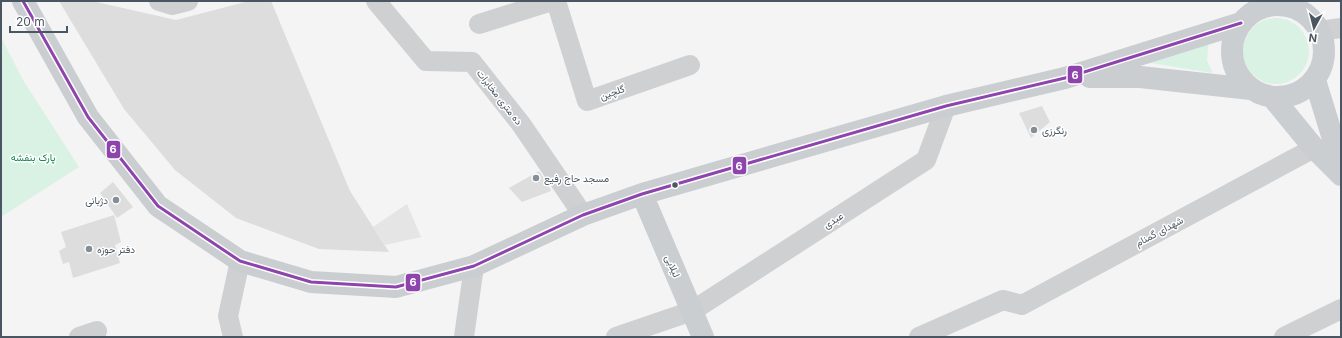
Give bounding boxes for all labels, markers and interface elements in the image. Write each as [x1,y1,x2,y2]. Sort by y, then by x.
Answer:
scale bar [10,8,67,34]
north arrow [1294,8,1334,48]
text: 20 m [16,14,45,29]
text: N [1308,30,1318,45]
line badge: 6 [1067,65,1083,84]
street label: ده متری مخابرات [474,67,525,128]
text: 6 [1071,68,1079,82]
street label: گلچین [598,82,627,104]
place label: رنگرزی [1042,124,1067,137]
marker: رنگرزی [1029,125,1039,135]
line badge: 6 [106,140,121,159]
text: 6 [109,142,117,156]
park label: پارک بنفشه [11,151,55,165]
line badge: 6 [732,156,747,175]
text: 6 [735,159,743,173]
place label: مسجد حاج رفیع [544,172,609,185]
marker: مسجد حاج رفیع [531,173,541,183]
unlabelled marker [670,180,680,190]
place label: دژبانی [85,194,108,207]
marker: دژبانی [111,195,121,205]
street label: عبدی [821,209,846,232]
street label: شهدای گمنام [1133,213,1186,250]
place label: دفتر حوزه [97,243,135,256]
marker: دفتر حوزه [84,244,94,254]
street label: لیلابی [662,253,683,279]
line badge: 6 [405,273,421,292]
text: 6 [409,275,417,289]

